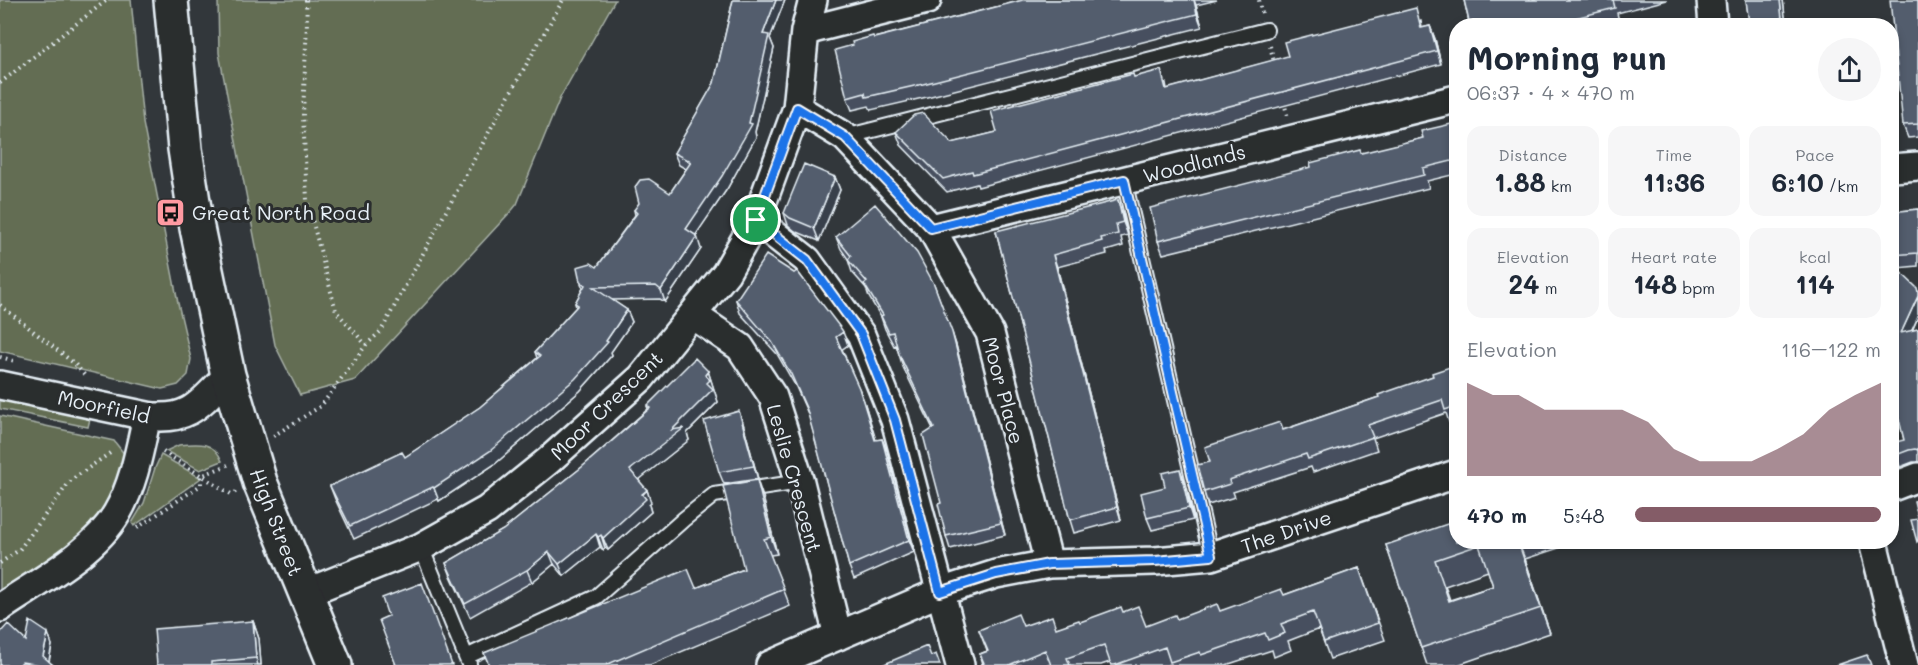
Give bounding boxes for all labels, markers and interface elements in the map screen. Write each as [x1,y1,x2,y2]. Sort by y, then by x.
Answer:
text: Morning run [1467,35,1667,78]
button: share [1818,38,1881,101]
text: 06:37 · 4 × 470 m [1467,79,1635,105]
street label: Woodlands [1140,138,1248,188]
text: Distance [1499,144,1567,165]
text: Time [1656,144,1692,165]
text: Pace [1795,144,1835,165]
text: 1.88 [1494,165,1546,199]
text: 11:36 [1643,165,1705,199]
text: 6:10 [1772,165,1824,199]
text: km [1546,175,1572,196]
text: /km [1824,175,1859,196]
pin [730,194,781,245]
bus stop icon: Great North Road [155,196,187,228]
place label: Great North Road [192,199,370,225]
icon: arrive [739,203,772,236]
text: Elevation [1497,246,1569,267]
text: Heart rate [1631,246,1717,267]
text: kcal [1799,246,1831,267]
text: 24 [1509,267,1540,301]
text: 148 [1633,267,1677,301]
text: 114 [1795,267,1835,301]
text: m [1540,277,1557,298]
text: bpm [1677,277,1715,298]
street label: Moor Place [977,334,1031,446]
text: Elevation [1467,336,1557,362]
text: 116–122 m [1781,336,1881,362]
street label: Moor Crescent [544,345,668,465]
street label: Moorfield [55,384,153,428]
street label: Leslie Crescent [761,401,829,555]
street label: High Street [245,464,309,580]
text: 470 m [1467,502,1527,528]
text: 5:48 [1563,502,1605,528]
street label: The Drive [1237,503,1335,559]

